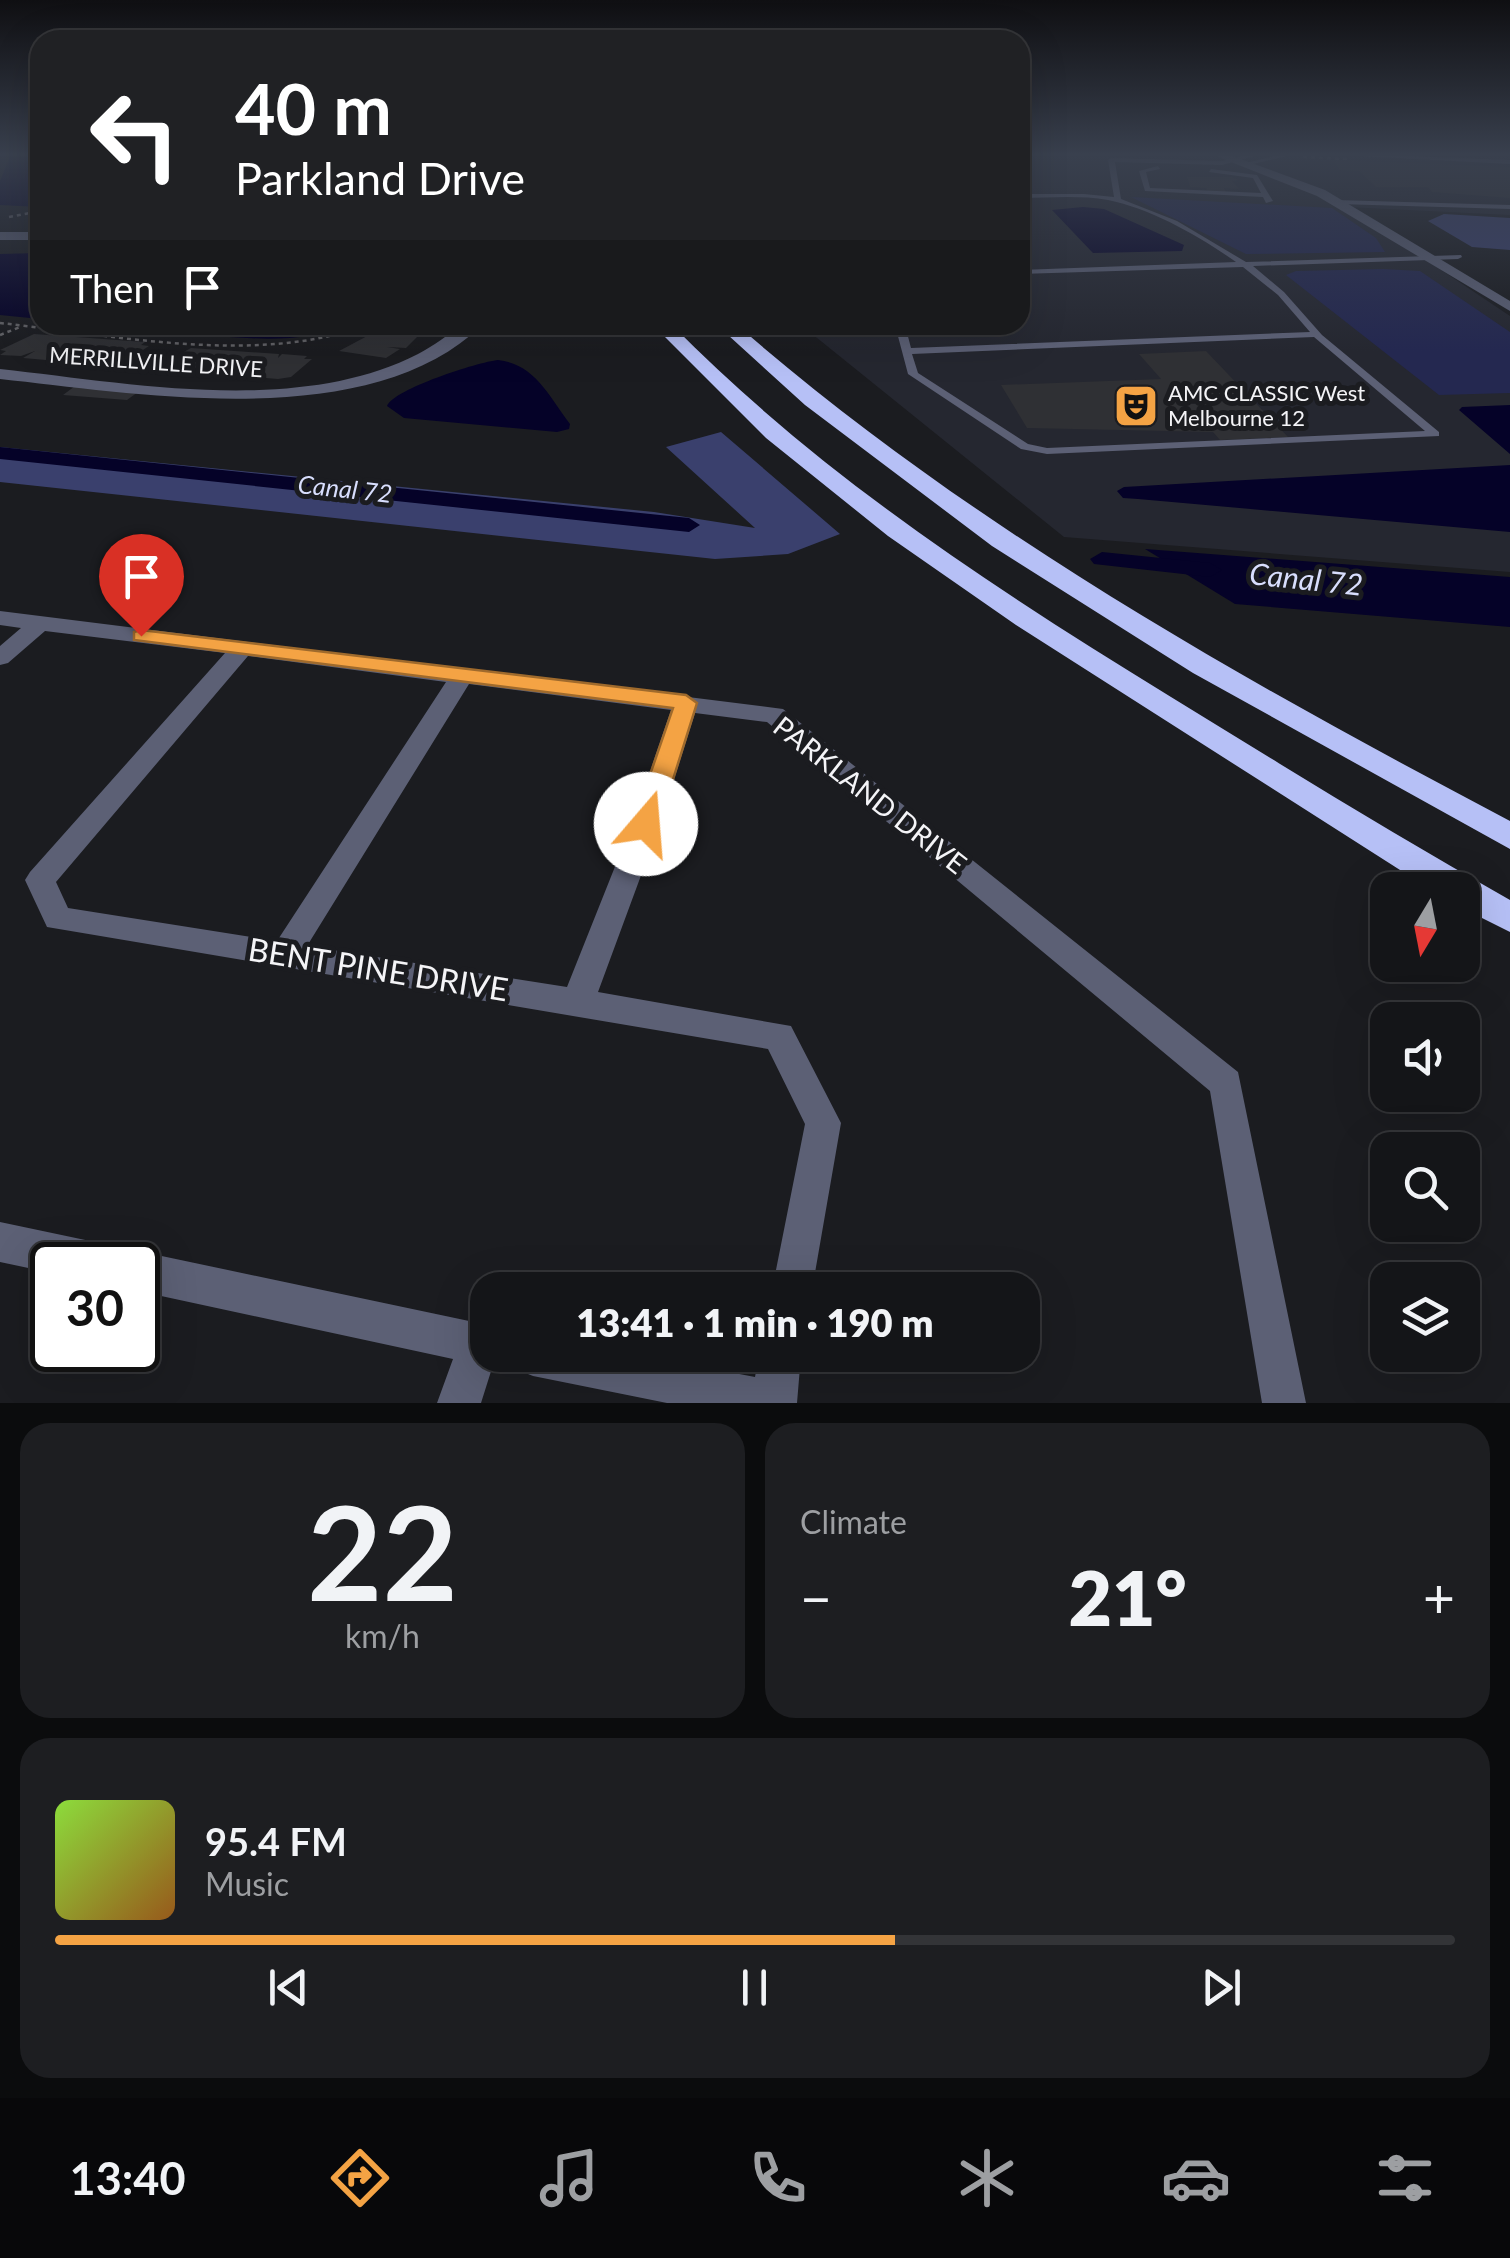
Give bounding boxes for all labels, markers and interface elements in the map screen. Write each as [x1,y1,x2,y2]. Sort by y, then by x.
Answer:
text: 40 m [235,66,392,150]
icon: left [70,70,200,200]
text: Parkland Drive [235,151,525,205]
icon: arrive [175,260,230,315]
text: Then [70,265,155,311]
street label: MERRILLVILLE DRIVE [48,341,264,382]
place label: AMC CLASSIC West Melbourne 12 [1168,379,1365,431]
theatre icon: AMC CLASSIC West Melbourne 12 [1113,383,1159,429]
water label: Canal 72 [296,468,394,508]
pin [99,534,184,637]
icon: arrive [114,549,169,604]
water label: Canal 72 [1248,554,1365,602]
street label: PARKLAND DRIVE [767,708,974,880]
position arrow [594,772,698,876]
north arrow [1370,872,1480,982]
map controls [1370,872,1480,1372]
street label: BENT PINE DRIVE [246,929,511,1008]
button: sound [1370,1002,1480,1112]
button: search [1370,1132,1480,1242]
speed limit sign: 30 [30,1242,160,1372]
button: layers [1370,1262,1480,1372]
text: 13:41 · 1 min · 190 m [576,1299,934,1345]
text: 22 [307,1473,458,1629]
text: Climate [800,1502,907,1541]
text: 21° [1068,1552,1187,1642]
text: − [800,1564,832,1630]
text: + [1423,1564,1455,1630]
text: km/h [345,1616,420,1655]
text: 95.4 FM [205,1818,347,1864]
text: Music [205,1864,289,1903]
icon: previous [261,1960,316,2015]
icon: pause [727,1960,782,2015]
icon: next [1194,1960,1249,2015]
icon: directions [325,2143,395,2213]
icon: music [534,2143,604,2213]
icon: phone [743,2143,813,2213]
icon: climate [952,2143,1022,2213]
icon: car [1161,2143,1231,2213]
icon: filters [1370,2143,1440,2213]
text: 13:40 [70,2151,186,2205]

